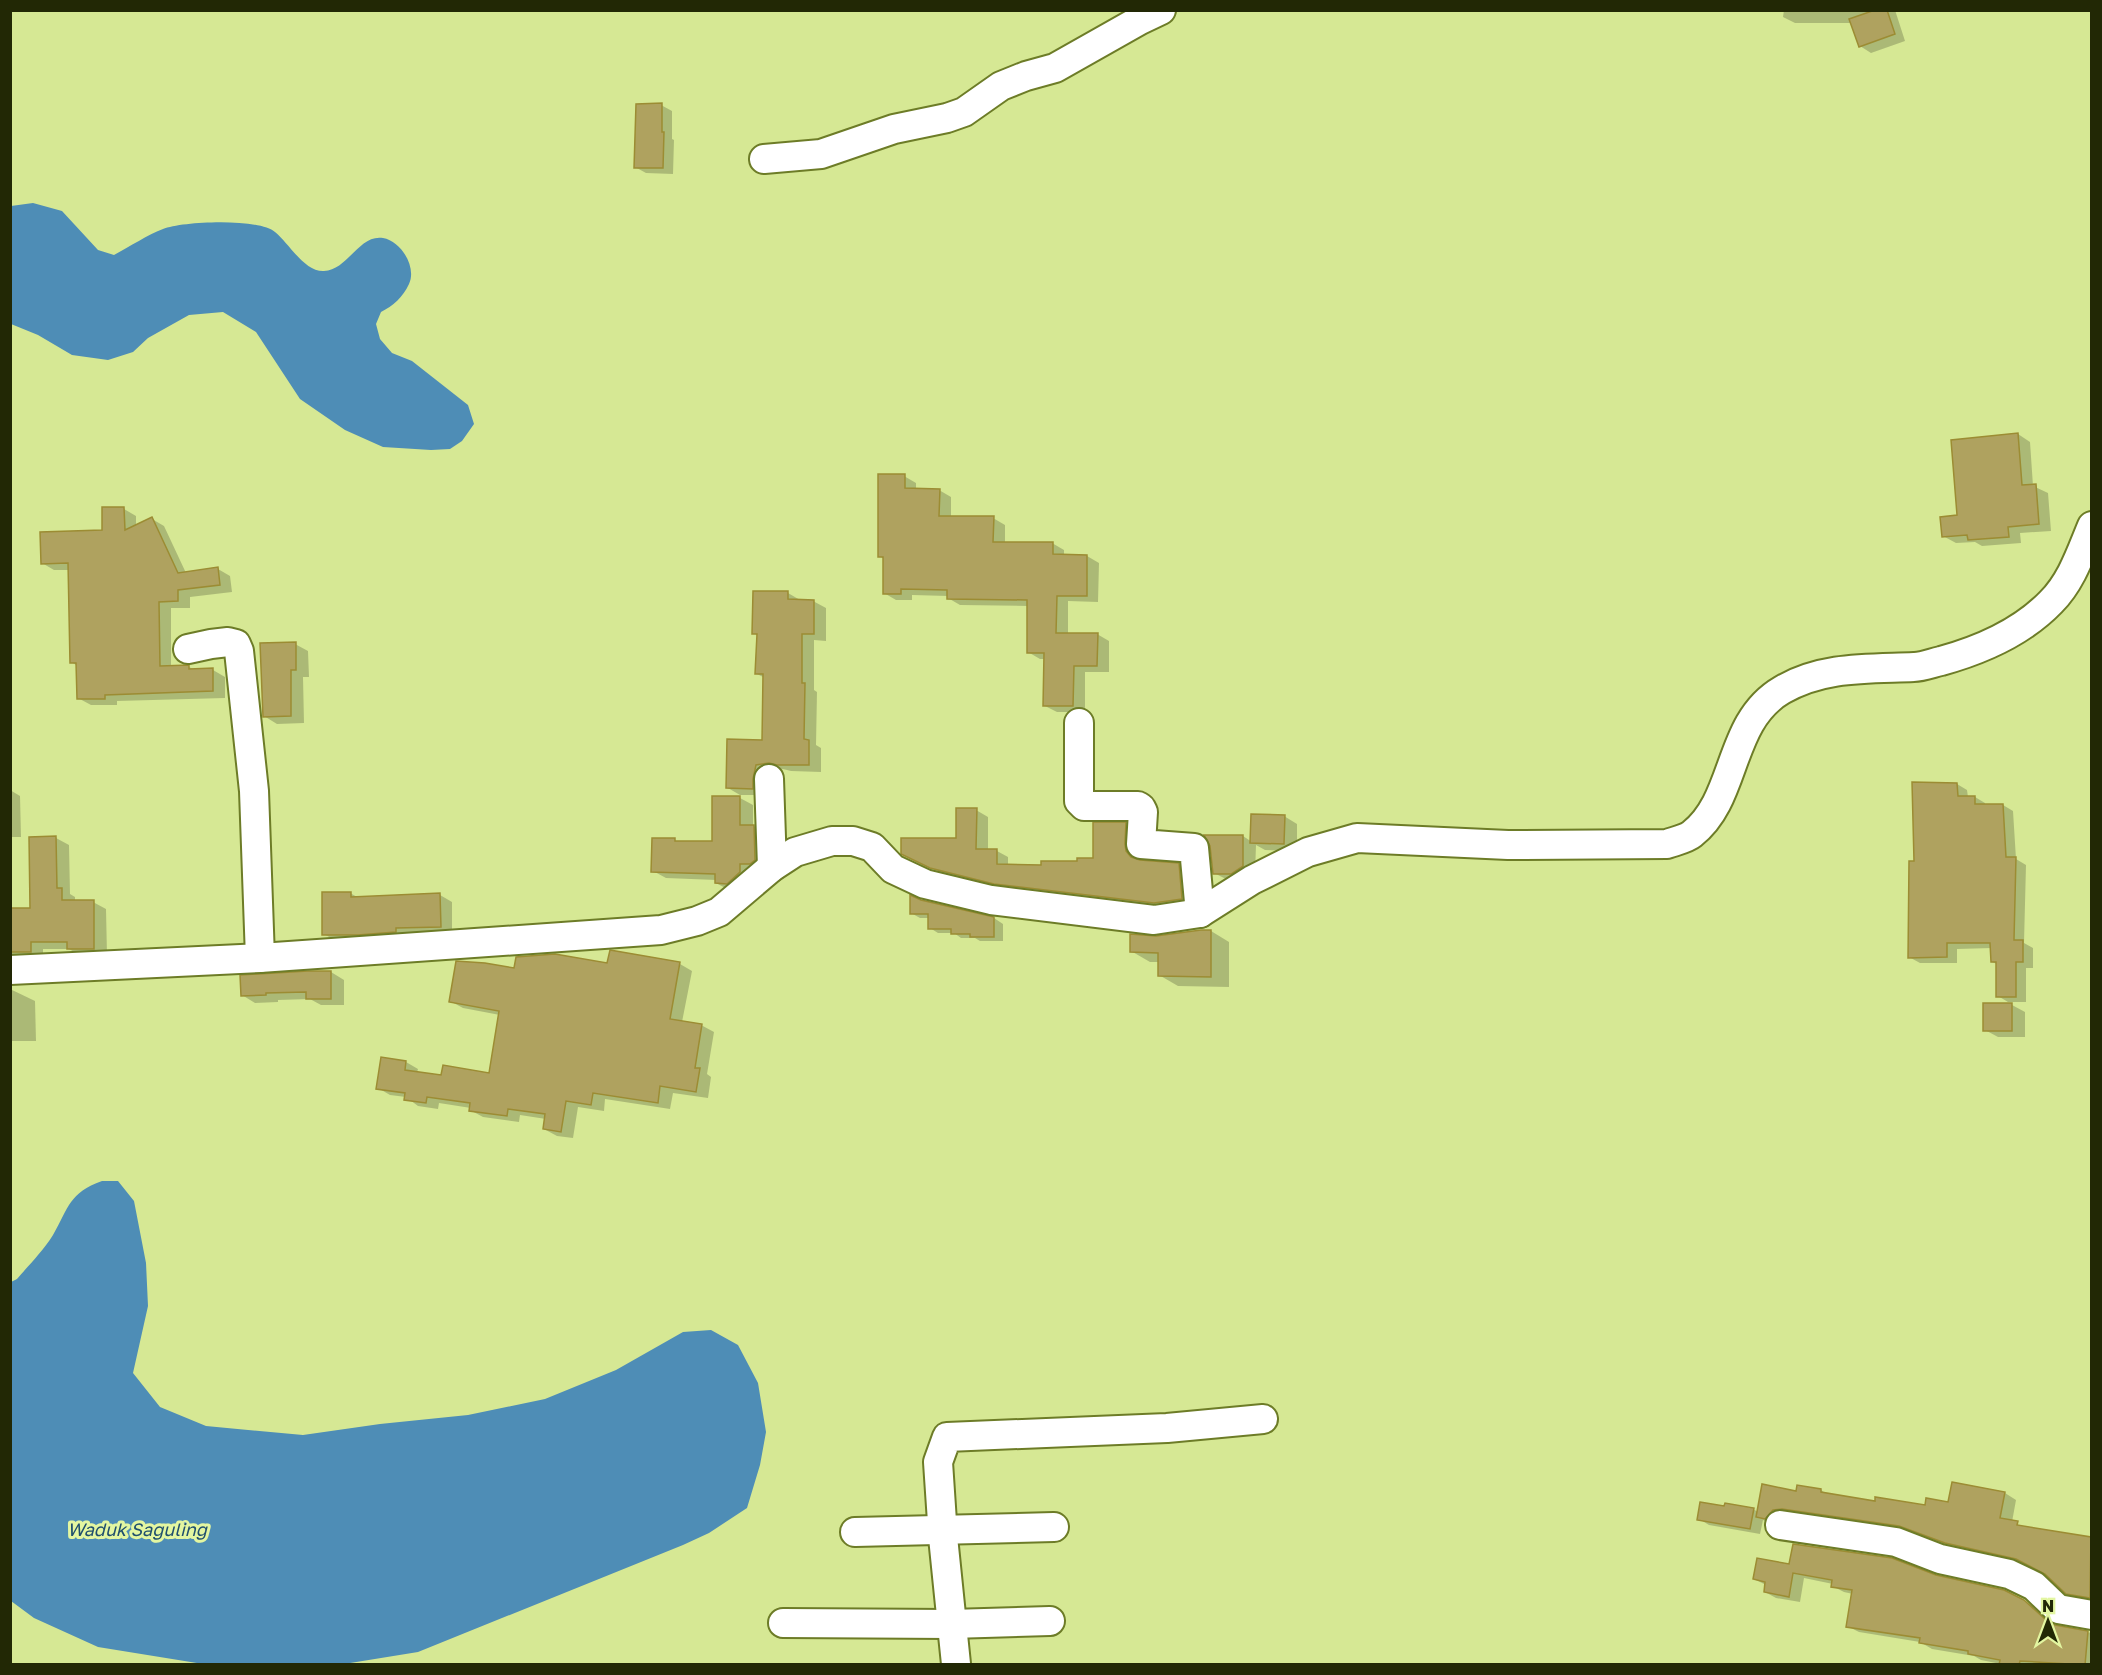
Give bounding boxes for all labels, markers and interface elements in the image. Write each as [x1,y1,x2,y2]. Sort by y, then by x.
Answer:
water label: Waduk Saguling [67,1518,209,1540]
north arrow [2018,1591,2078,1651]
text: N [2042,1596,2054,1616]

